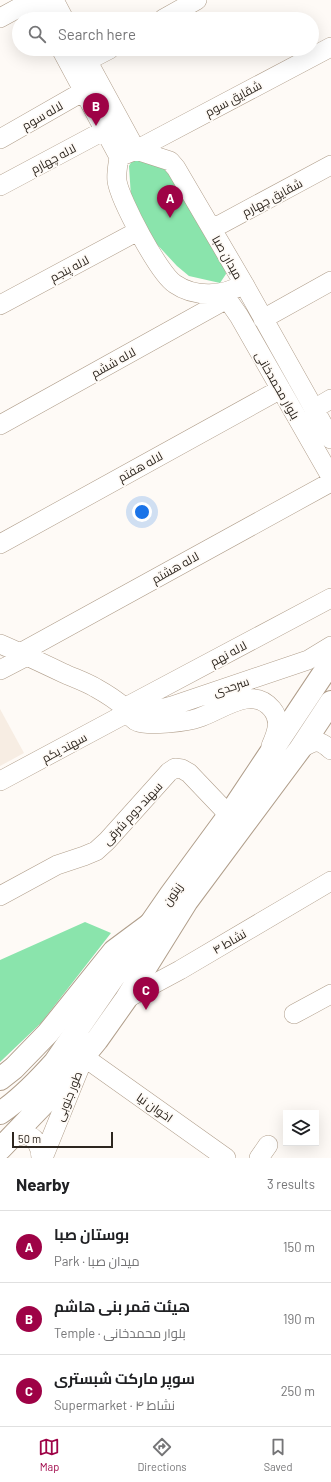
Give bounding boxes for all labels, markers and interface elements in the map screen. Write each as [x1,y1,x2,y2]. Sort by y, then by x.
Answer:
search box [12,12,319,56]
icon: search [26,23,48,45]
text: Search here [58,25,136,43]
street label: شقایق سوم [202,77,265,120]
pin: B [83,93,109,126]
street label: لاله سوم [19,98,66,134]
street label: لاله چهارم [28,140,79,178]
street label: شقایق چهارم [239,175,306,221]
pin: A [157,185,183,218]
street label: میدان صبا [209,233,246,282]
street label: لاله پنجم [47,252,92,287]
street label: لاله ششم [88,344,139,382]
street label: بلوار محمدخانی [252,349,303,422]
street label: لاله هفتم [115,448,166,486]
your location [132,502,152,522]
street label: لاله هشتم [149,548,202,587]
street label: لاله نهم [207,638,250,670]
street label: سرحدی [211,673,251,700]
street label: سهند يكم [39,729,90,766]
street label: سهند دوم شرقی [99,778,166,849]
street label: زیتون [159,880,186,909]
street label: نشاط ۴ [210,926,248,956]
pin: C [133,977,159,1010]
street label: طور جنوبی [52,1069,85,1123]
street label: اخوان نیا [134,1090,176,1125]
map controls [283,1110,319,1146]
button: layers [283,1110,319,1146]
scale bar [12,1130,113,1149]
text: 50 m [18,1132,41,1145]
text: Nearby [16,1174,70,1194]
text: 3 results [267,1176,315,1192]
text: بوستان صبا [54,1225,129,1243]
text: A [25,1239,33,1255]
text: 150 m [283,1239,315,1255]
text: Park · میدان صبا [54,1253,140,1269]
text: هیئت قمر بنی هاشم [54,1297,190,1315]
text: B [25,1311,33,1327]
text: 190 m [283,1311,315,1327]
text: Temple · بلوار محمدخانی [54,1325,186,1341]
text: سوپر مارکت شبستری [54,1369,195,1387]
text: C [25,1383,33,1399]
text: 250 m [281,1383,315,1399]
text: Supermarket · نشاط ۴ [54,1397,175,1413]
tab: Map [38,1436,60,1473]
tab: Directions [137,1436,187,1473]
tab: Saved [264,1436,293,1473]

